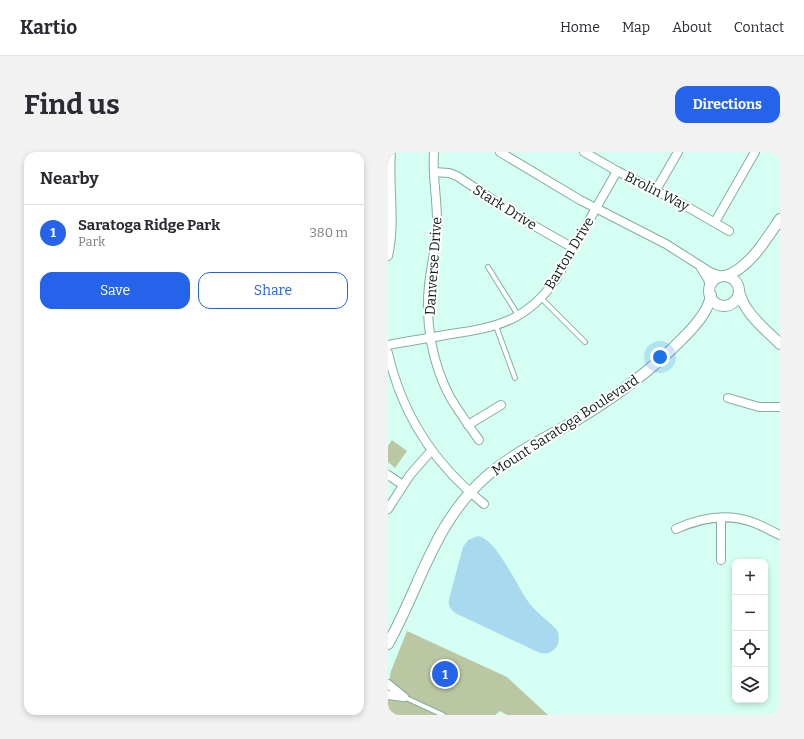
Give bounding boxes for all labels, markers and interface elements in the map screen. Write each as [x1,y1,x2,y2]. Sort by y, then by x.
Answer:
text: Kartio [20,16,77,39]
text: Home [560,19,600,36]
text: Map [622,19,650,36]
text: About [672,19,712,36]
text: Contact [734,19,784,36]
button: Directions [675,86,780,123]
text: Find us [24,88,120,121]
text: Nearby [40,168,99,189]
street label: Brolin Way [622,168,692,215]
street label: Stark Drive [470,181,540,234]
street label: Barton Drive [541,214,598,293]
text: Saratoga Ridge Park [78,216,220,234]
street label: Danverse Drive [422,216,445,316]
text: 1 [50,225,56,240]
text: 380 m [309,225,348,240]
text: Park [78,234,105,249]
button: Save [40,272,190,309]
button: Share [198,272,348,309]
your location [650,347,670,367]
street label: Mount Saratoga Boulevard [489,371,642,479]
map controls [732,559,768,703]
button: + [732,559,768,595]
button: − [732,595,768,631]
button: locate [732,631,768,667]
pin: 1 [432,659,458,689]
button: layers [732,667,768,703]

